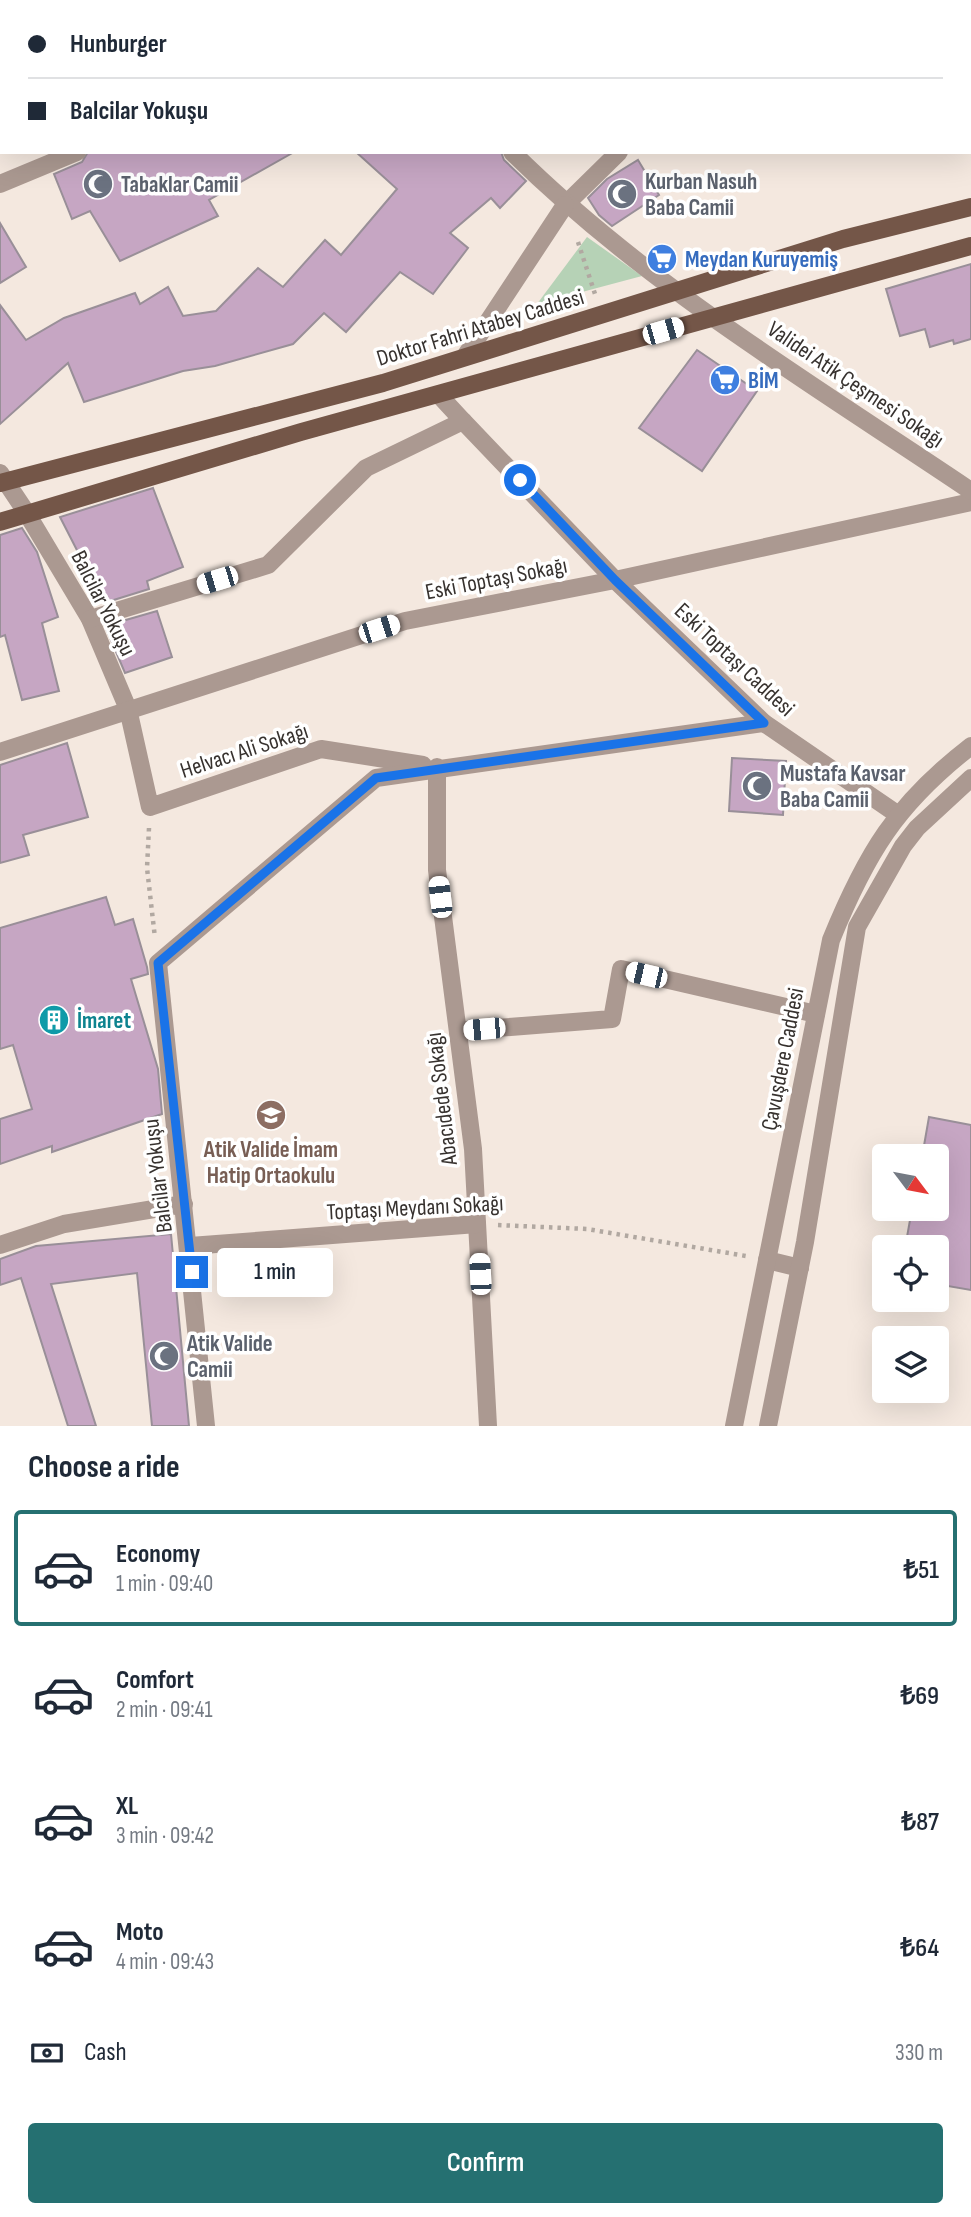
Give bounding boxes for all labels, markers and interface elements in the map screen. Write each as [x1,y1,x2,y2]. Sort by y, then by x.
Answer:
text: Hunburger [70,29,167,60]
text: Balcilar Yokuşu [70,96,208,127]
mosque icon: Tabaklar Camii [81,167,115,201]
place label: Kurban Nasuh Baba Camii [645,168,757,222]
place label: Tabaklar Camii [121,171,238,199]
mosque icon: Kurban Nasuh Baba Camii [605,177,639,211]
supermarket icon: Meydan Kuruyemiş [645,242,679,276]
place label: Meydan Kuruyemiş [685,246,838,274]
street label: Doktor Fahri Atabey Caddesi [373,283,587,373]
car [640,315,687,347]
street label: Validei Atik Çeşmesi Sokağı [762,315,949,454]
supermarket icon: BİM [708,363,742,397]
place label: BİM [748,367,779,395]
route start [504,464,536,496]
street label: Balcilar Yokuşu [65,546,142,661]
street label: Eski Toptaşı Sokağı [423,552,569,606]
car [194,564,241,596]
street label: Eski Toptaşı Caddesi [669,597,800,722]
car [356,613,403,645]
street label: Helvacı Ali Sokağı [177,717,312,785]
place label: Mustafa Kavsar Baba Camii [780,760,906,814]
mosque icon: Mustafa Kavsar Baba Camii [740,769,774,803]
car [428,875,453,919]
car [624,960,669,990]
street label: Çavuşdere Caddesi [755,985,811,1133]
building icon: İmaret [37,1003,71,1037]
place label: İmaret [77,1007,131,1035]
car [463,1017,506,1041]
street label: Abacıdede Sokağı [420,1031,464,1168]
school or university icon: Atik Valide İmam Hatip Ortaokulu [254,1098,288,1132]
street label: Balcilar Yokuşu [137,1117,179,1234]
place label: Atik Valide İmam Hatip Ortaokulu [203,1136,338,1190]
north arrow [872,1144,948,1222]
map controls [872,1144,949,1403]
street label: Toptaşı Meydanı Sokağı [326,1189,504,1227]
button: locate [872,1235,949,1312]
callout: 1 min [216,1248,332,1296]
car [469,1252,492,1296]
route end [176,1256,208,1288]
text: 1 min [254,1258,296,1286]
button: layers [872,1326,949,1403]
place label: Atik Valide Camii [186,1330,273,1384]
mosque icon: Atik Valide Camii [147,1339,181,1373]
text: Choose a ride [28,1448,180,1487]
icon: car [32,1537,95,1600]
text: Economy [116,1539,200,1570]
text: ₺51 [903,1555,939,1586]
text: 1 min · 09:40 [116,1570,213,1598]
icon: car [32,1663,95,1726]
text: Comfort [116,1665,194,1696]
text: ₺69 [900,1681,939,1712]
text: 2 min · 09:41 [116,1696,212,1724]
icon: car [32,1789,95,1852]
text: XL [116,1791,138,1822]
text: ₺87 [901,1807,939,1838]
text: 3 min · 09:42 [116,1822,214,1850]
icon: car [32,1915,95,1978]
text: Moto [116,1917,164,1948]
text: ₺64 [900,1933,939,1964]
text: 4 min · 09:43 [116,1948,214,1976]
icon: cash [28,2034,66,2072]
text: Cash [84,2037,127,2068]
text: 330 m [895,2039,943,2067]
button: Confirm [28,2123,943,2203]

